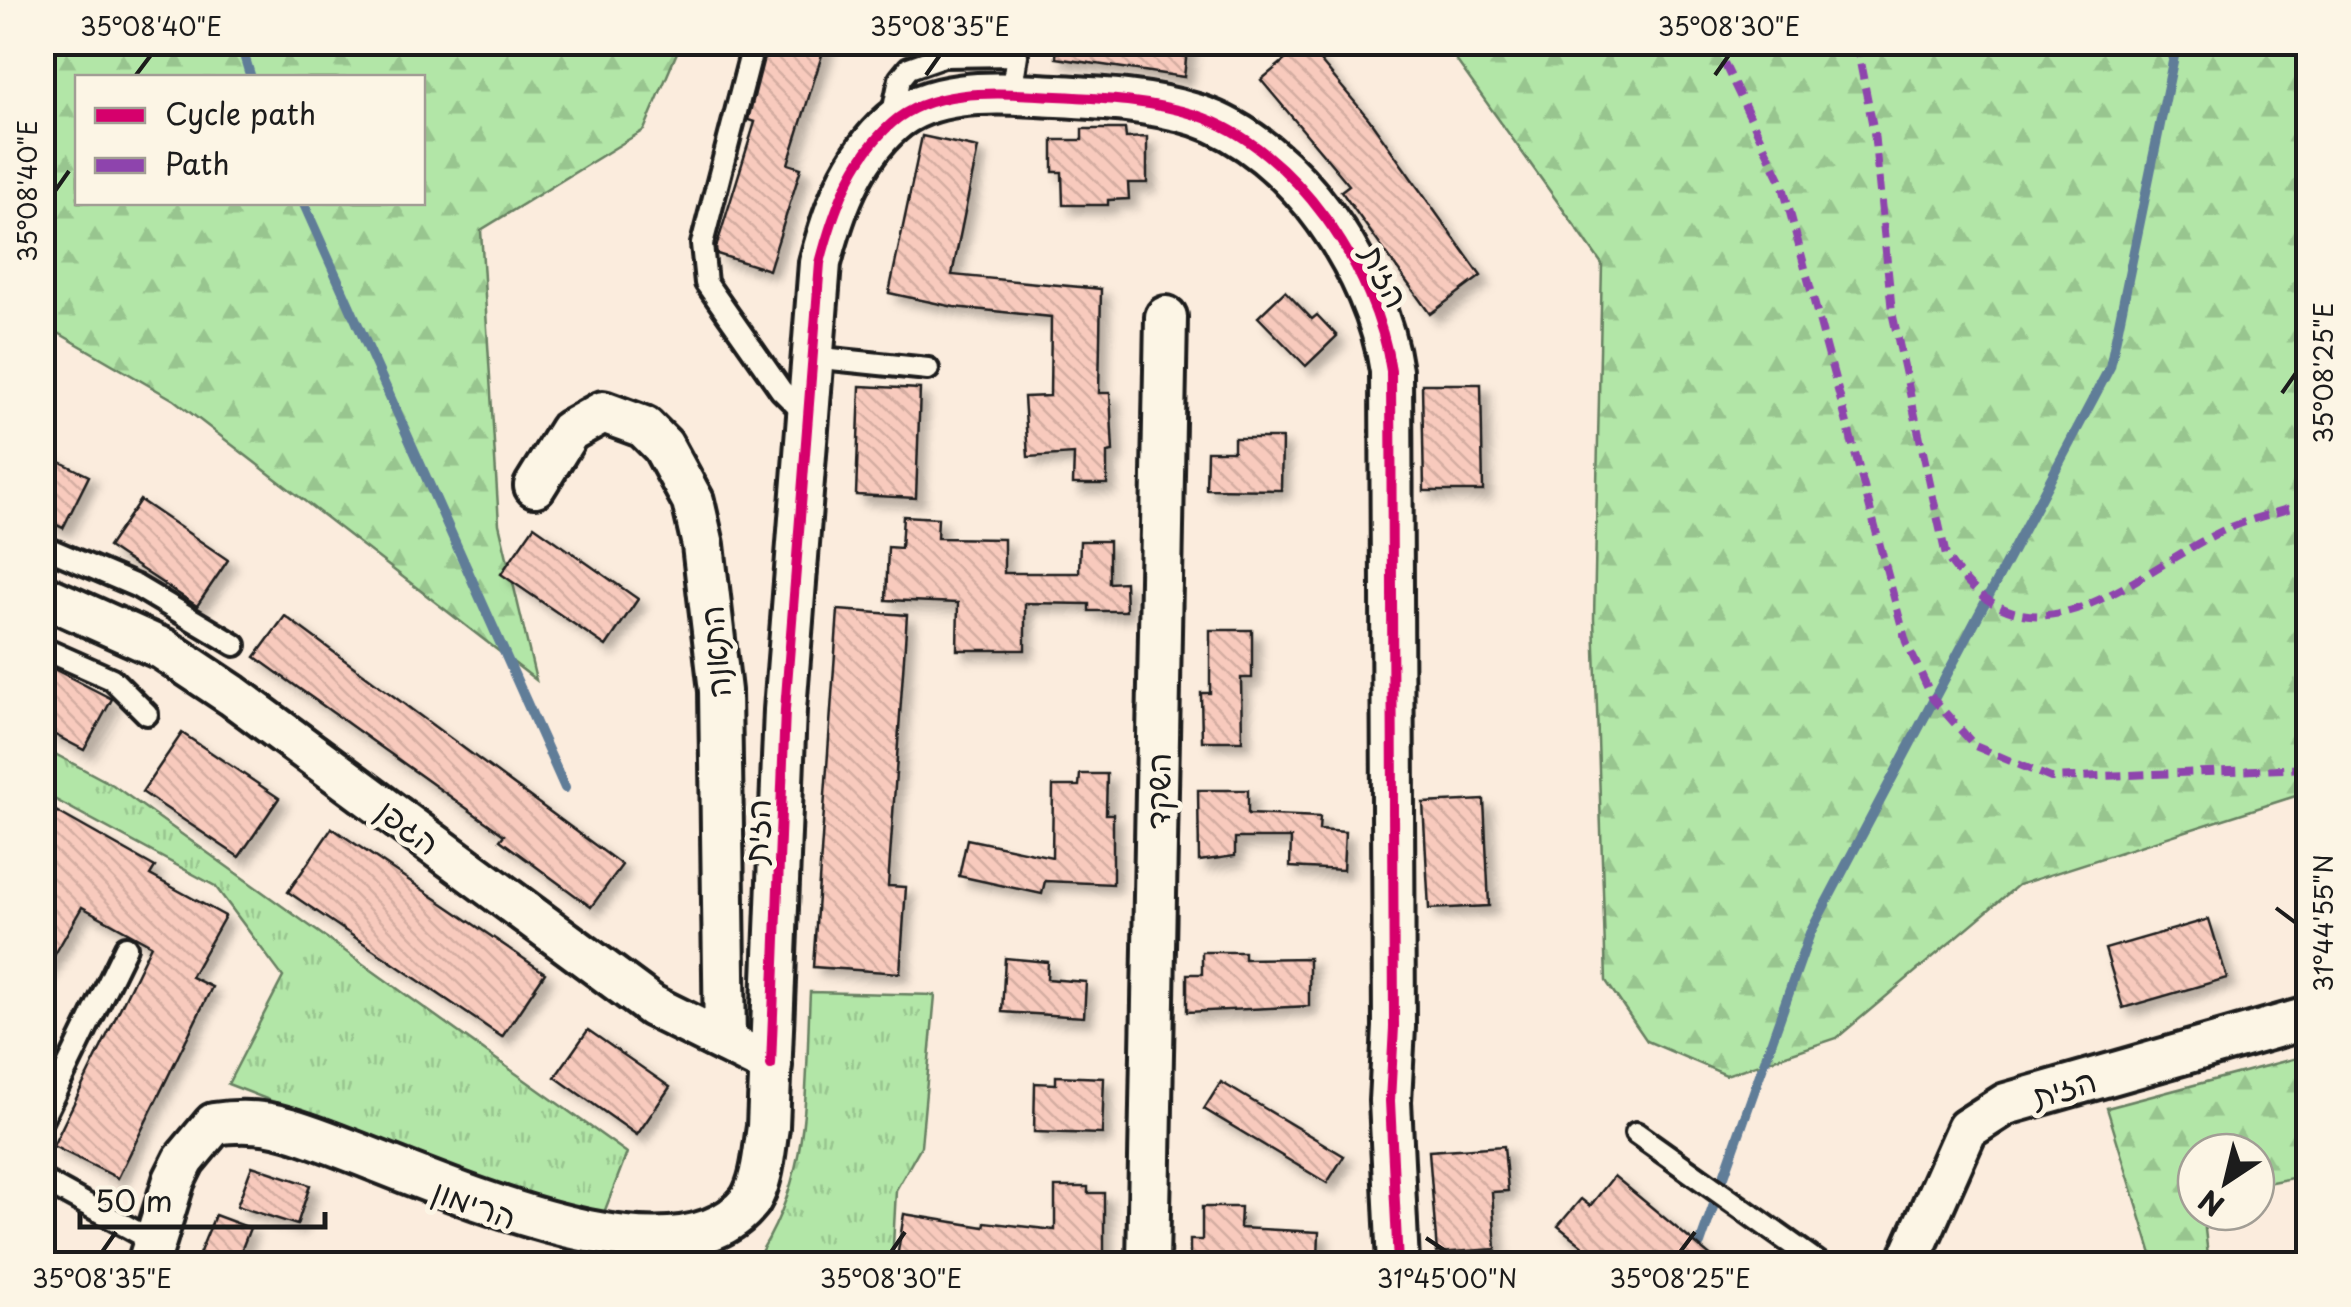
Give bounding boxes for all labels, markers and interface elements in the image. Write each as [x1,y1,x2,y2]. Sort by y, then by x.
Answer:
text: 35°08'40"E [80,7,222,45]
text: 35°08'35"E [870,7,1010,45]
text: 35°08'30"E [1658,7,1800,45]
legend [75,75,425,205]
text: Cycle path [165,90,316,135]
text: 35°08'40"E [8,120,46,262]
text: Path [165,140,230,185]
street label: הזית [1349,234,1422,316]
text: 35°08'25"E [2304,302,2342,444]
street label: התאנה [686,604,742,700]
street label: השקד [1132,752,1182,830]
street label: הגפן [367,786,451,866]
street label: הזית [730,797,782,867]
text: 31°44'55"N [2304,854,2342,992]
street label: הזית [2024,1055,2102,1120]
north arrow [2176,1132,2276,1232]
street label: הרימון [426,1166,524,1240]
scale bar [80,1167,325,1229]
text: 50 m [95,1177,173,1222]
text: N [2189,1180,2232,1228]
text: 35°08'35"E [32,1259,172,1297]
text: 35°08'30"E [820,1259,962,1297]
text: 31°45'00"N [1377,1259,1517,1297]
text: 35°08'25"E [1609,1259,1751,1297]

